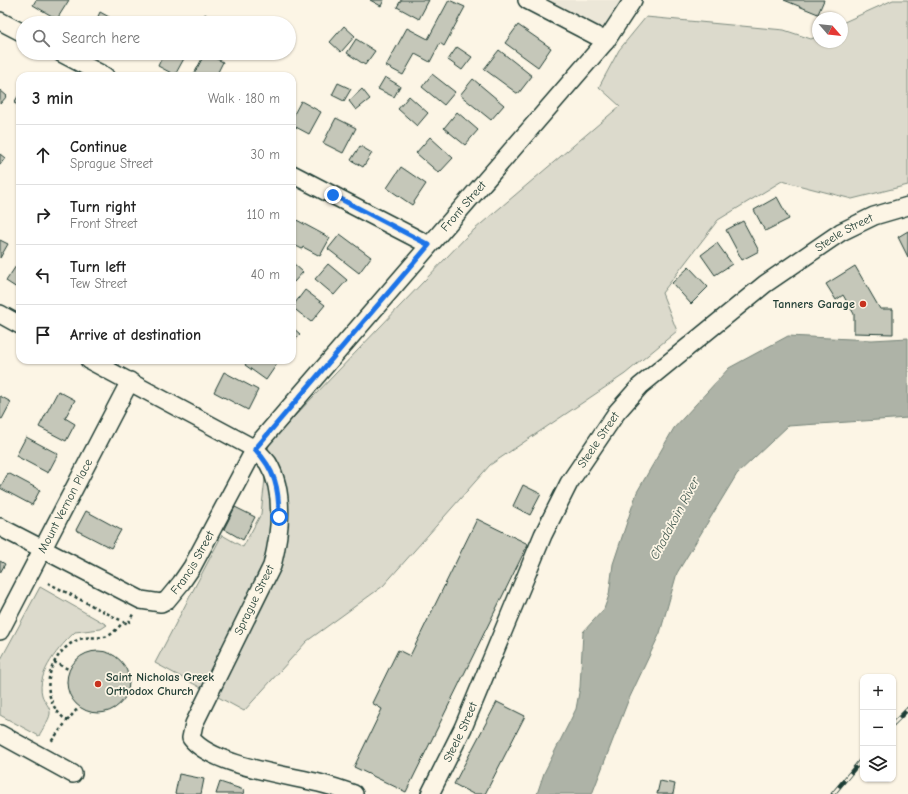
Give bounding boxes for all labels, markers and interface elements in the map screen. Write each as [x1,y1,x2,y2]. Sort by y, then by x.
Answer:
north arrow [812,12,848,48]
search box [16,16,296,60]
icon: search [30,27,52,49]
text: Search here [62,29,140,47]
text: 3 min [32,89,73,108]
text: Walk · 180 m [208,91,280,106]
text: Continue [70,138,127,156]
icon: ahead [32,144,54,166]
text: 30 m [250,147,280,162]
text: Sprague Street [70,156,153,171]
street label: Front Street [438,178,489,234]
route end [324,186,342,204]
text: Turn right [70,198,136,216]
icon: right [32,204,54,226]
text: 110 m [247,207,280,222]
street label: Steele Street [812,210,876,255]
text: Front Street [70,216,137,231]
text: Turn left [70,258,126,276]
icon: left [32,264,54,286]
text: 40 m [251,267,280,282]
text: Tew Street [70,276,127,291]
place label: Tanners Garage [773,297,855,311]
marker: Tanners Garage [858,299,868,309]
icon: arrive [32,324,54,346]
text: Arrive at destination [70,326,201,344]
street label: Steele Street [574,409,622,470]
street label: Mount Vernon Place [35,456,95,555]
water label: Chadakoin River [647,474,703,562]
route start [270,508,288,526]
street label: Francis Street [168,528,217,597]
street label: Sprague Street [231,562,277,637]
place label: Saint Nicholas Greek Orthodox Church [106,670,214,698]
map controls [860,674,896,782]
button: + [860,674,896,710]
marker: Saint Nicholas Greek Orthodox Church [93,679,103,689]
street label: Steele Street [440,699,480,764]
button: − [860,710,896,746]
button: layers [860,746,896,782]

